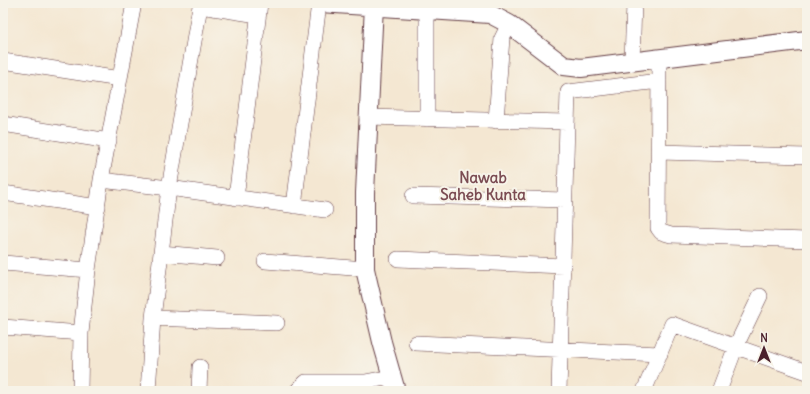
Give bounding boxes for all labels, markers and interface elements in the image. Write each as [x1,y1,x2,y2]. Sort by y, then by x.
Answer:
district label: Nawab Saheb Kunta [440,168,526,204]
north arrow [744,328,784,368]
text: N [760,331,768,345]

